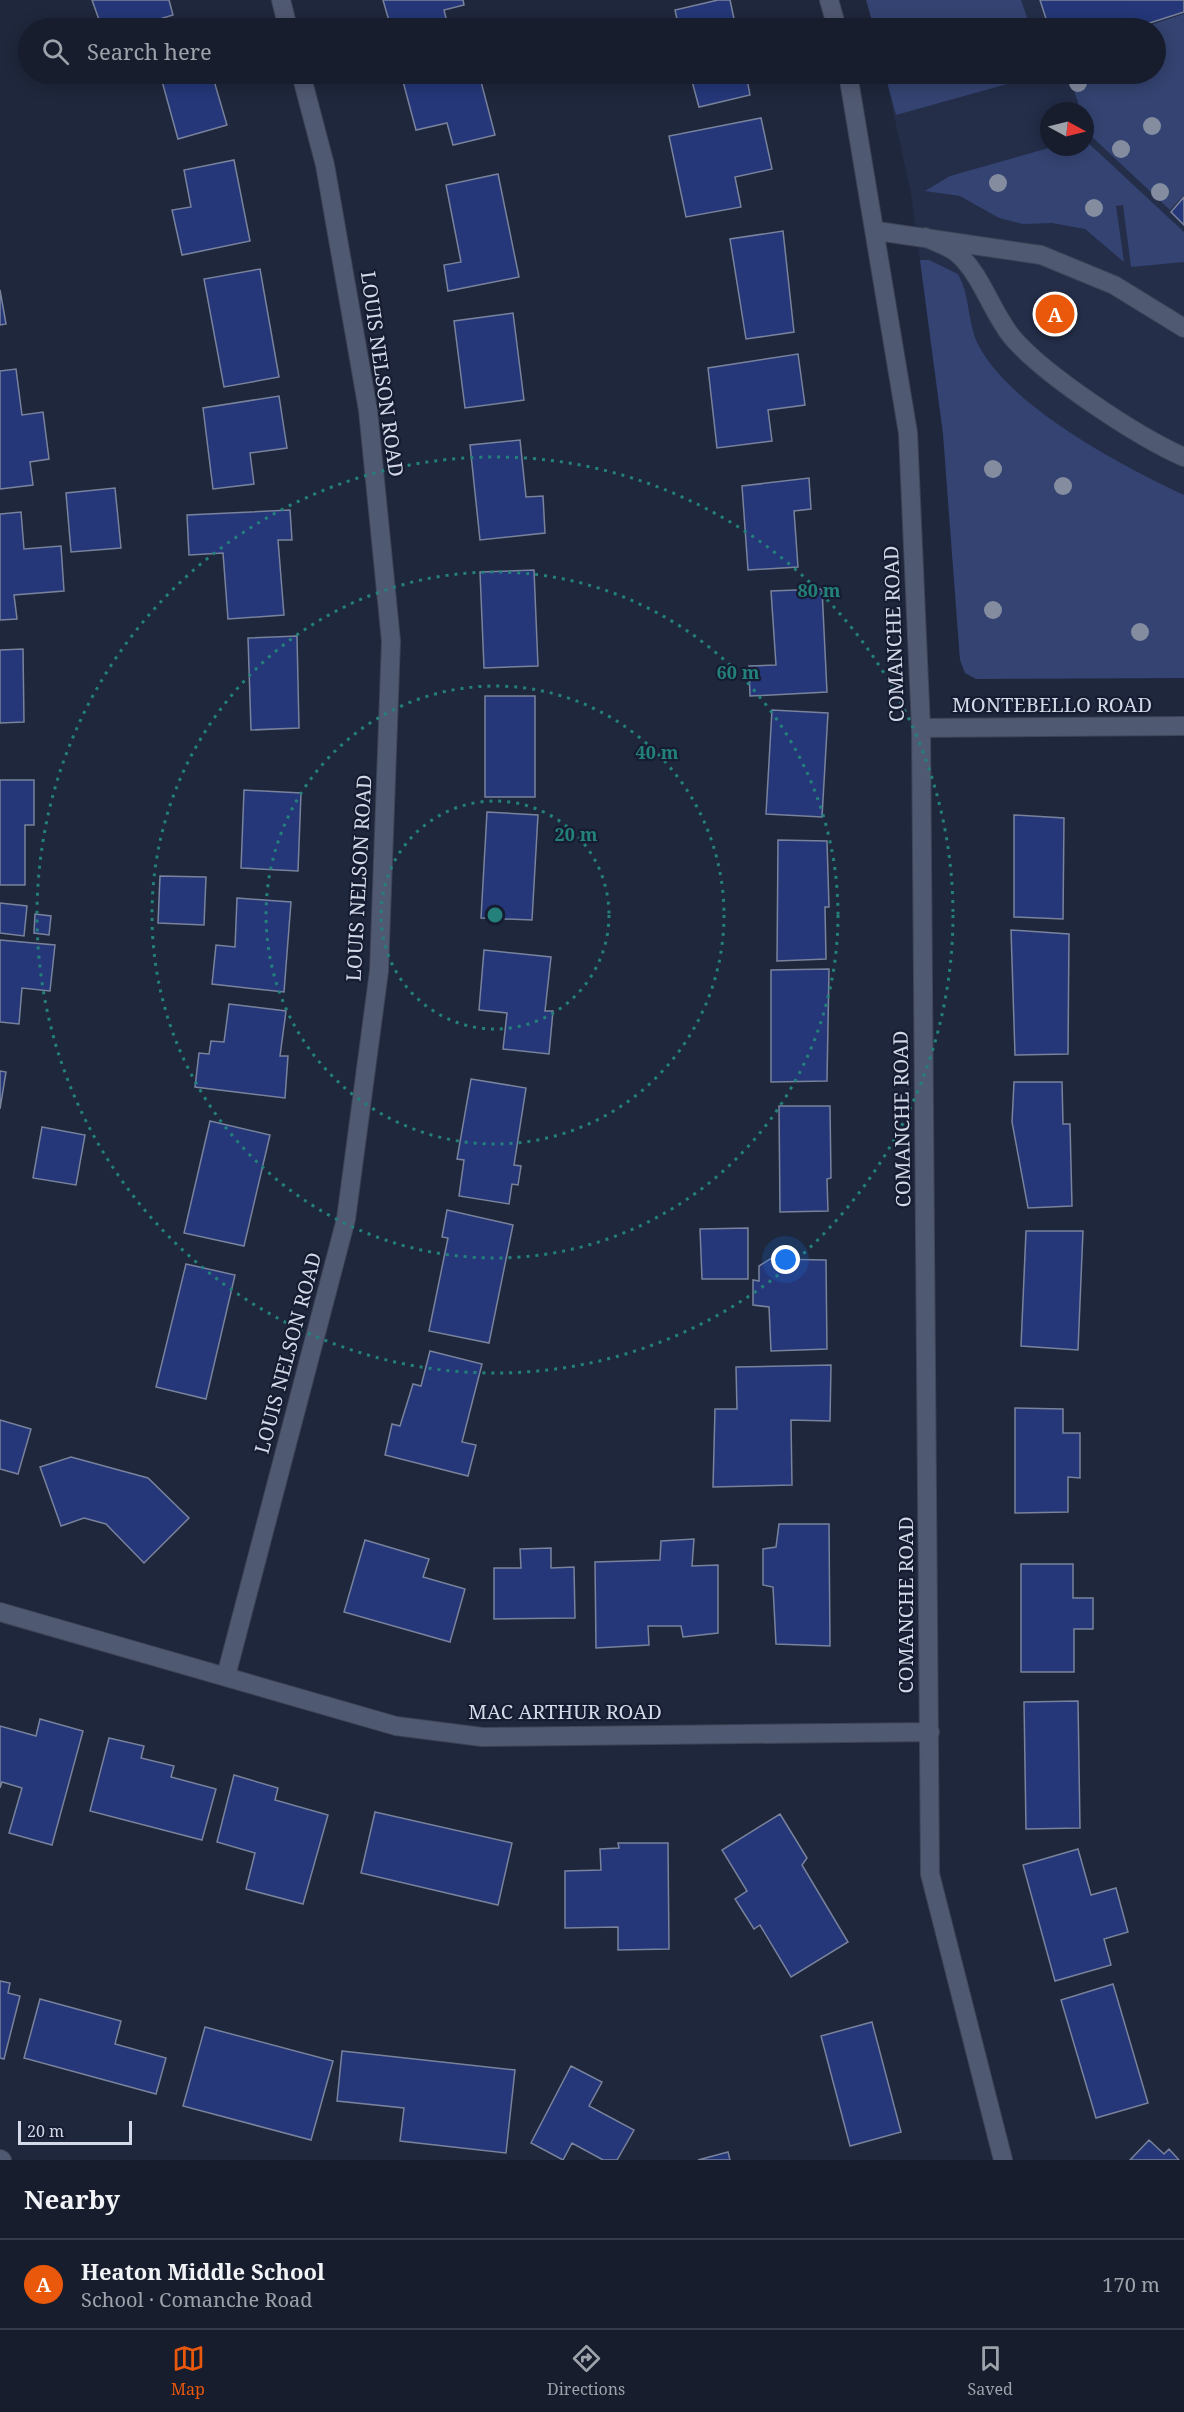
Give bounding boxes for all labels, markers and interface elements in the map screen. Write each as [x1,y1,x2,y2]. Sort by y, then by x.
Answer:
search box [18,18,1166,84]
icon: search [39,35,72,68]
text: Search here [87,36,212,66]
north arrow [1040,102,1094,156]
street label: LOUIS NELSON ROAD [355,269,410,478]
pin: A [1036,292,1074,336]
street label: COMANCHE ROAD [877,545,910,723]
text: 80 m [798,578,841,602]
text: 60 m [717,660,760,684]
street label: MONTEBELLO ROAD [952,691,1152,718]
text: 40 m [636,740,679,764]
street label: LOUIS NELSON ROAD [340,774,377,982]
text: 20 m [555,822,598,846]
centre of rings [485,905,505,925]
street label: COMANCHE ROAD [886,1030,917,1208]
your location [771,1245,800,1274]
street label: LOUIS NELSON ROAD [248,1249,327,1456]
street label: COMANCHE ROAD [892,1517,919,1693]
street label: MAC ARTHUR ROAD [468,1698,662,1725]
scale bar [18,2118,132,2146]
text: 20 m [27,2120,64,2142]
text: Nearby [24,2181,120,2217]
text: Heaton Middle School [81,2256,325,2286]
text: A [36,2271,51,2298]
text: 170 m [1102,2271,1160,2298]
text: School · Comanche Road [81,2286,313,2313]
tab: Map [171,2342,205,2400]
tab: Directions [547,2342,625,2400]
tab: Saved [968,2342,1013,2400]

